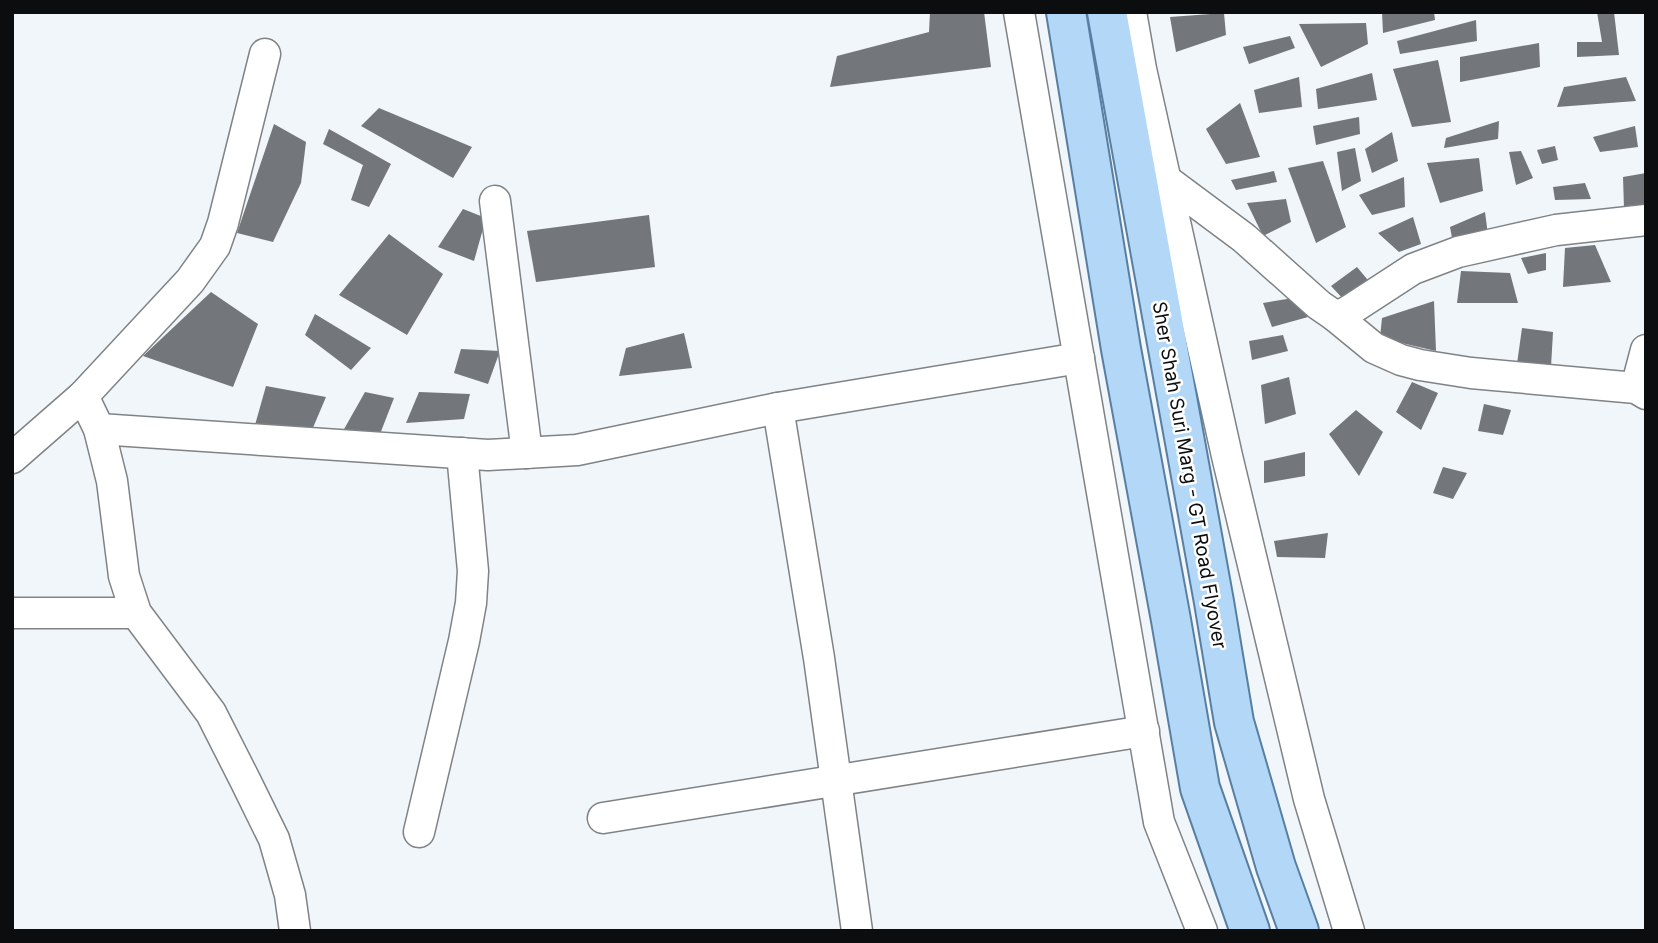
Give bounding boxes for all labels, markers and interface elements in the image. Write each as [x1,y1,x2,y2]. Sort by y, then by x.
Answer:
street label: Sher Shah Suri Marg - GT Road Flyover [1148,300,1231,651]

